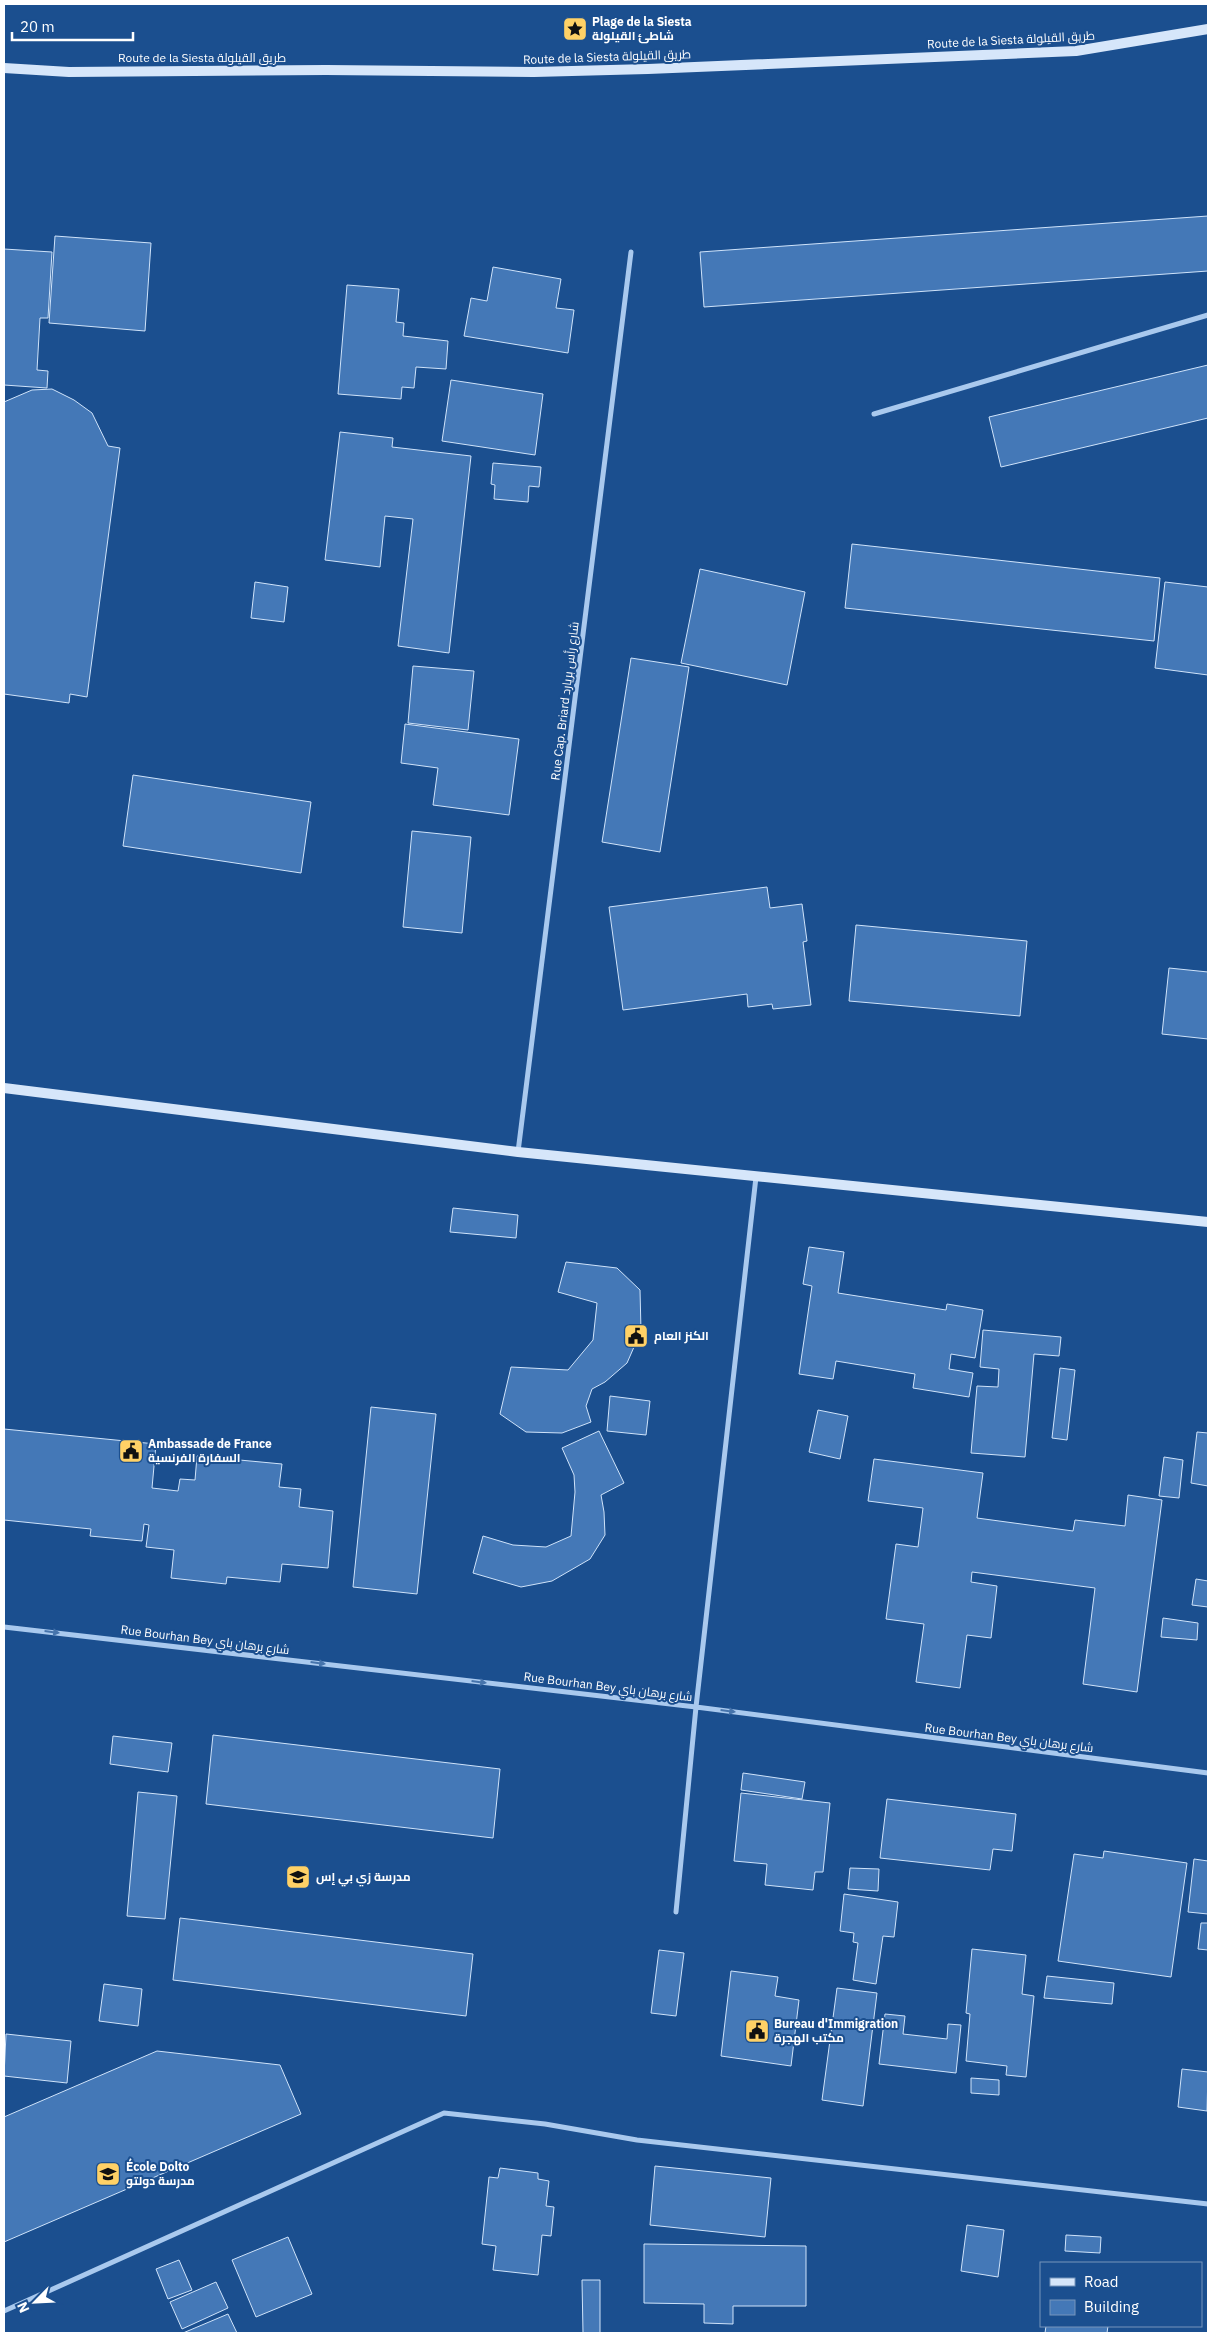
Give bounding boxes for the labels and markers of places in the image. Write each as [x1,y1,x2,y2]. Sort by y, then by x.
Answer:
place label: Plage de la Siesta شاطئ القيلولة [592,14,692,44]
place icon: Plage de la Siesta شاطئ القيلولة [562,16,588,42]
public building icon: الكنز العام [623,1323,649,1349]
place label: الكنز العام [654,1328,709,1344]
place label: Ambassade de France السفارة الفرنسية [148,1436,272,1466]
public building icon: Ambassade de France السفارة الفرنسية [118,1438,144,1464]
school or university icon: مدرسة زي بي إس [285,1864,311,1890]
place label: مدرسة زي بي إس [316,1869,411,1887]
place label: Bureau d'Immigration مكتب الهجرة [774,2016,898,2046]
public building icon: Bureau d'Immigration مكتب الهجرة [744,2018,770,2044]
place label: École Dolto مدرسة دولتو [126,2158,195,2189]
school or university icon: École Dolto مدرسة دولتو [95,2161,121,2187]

